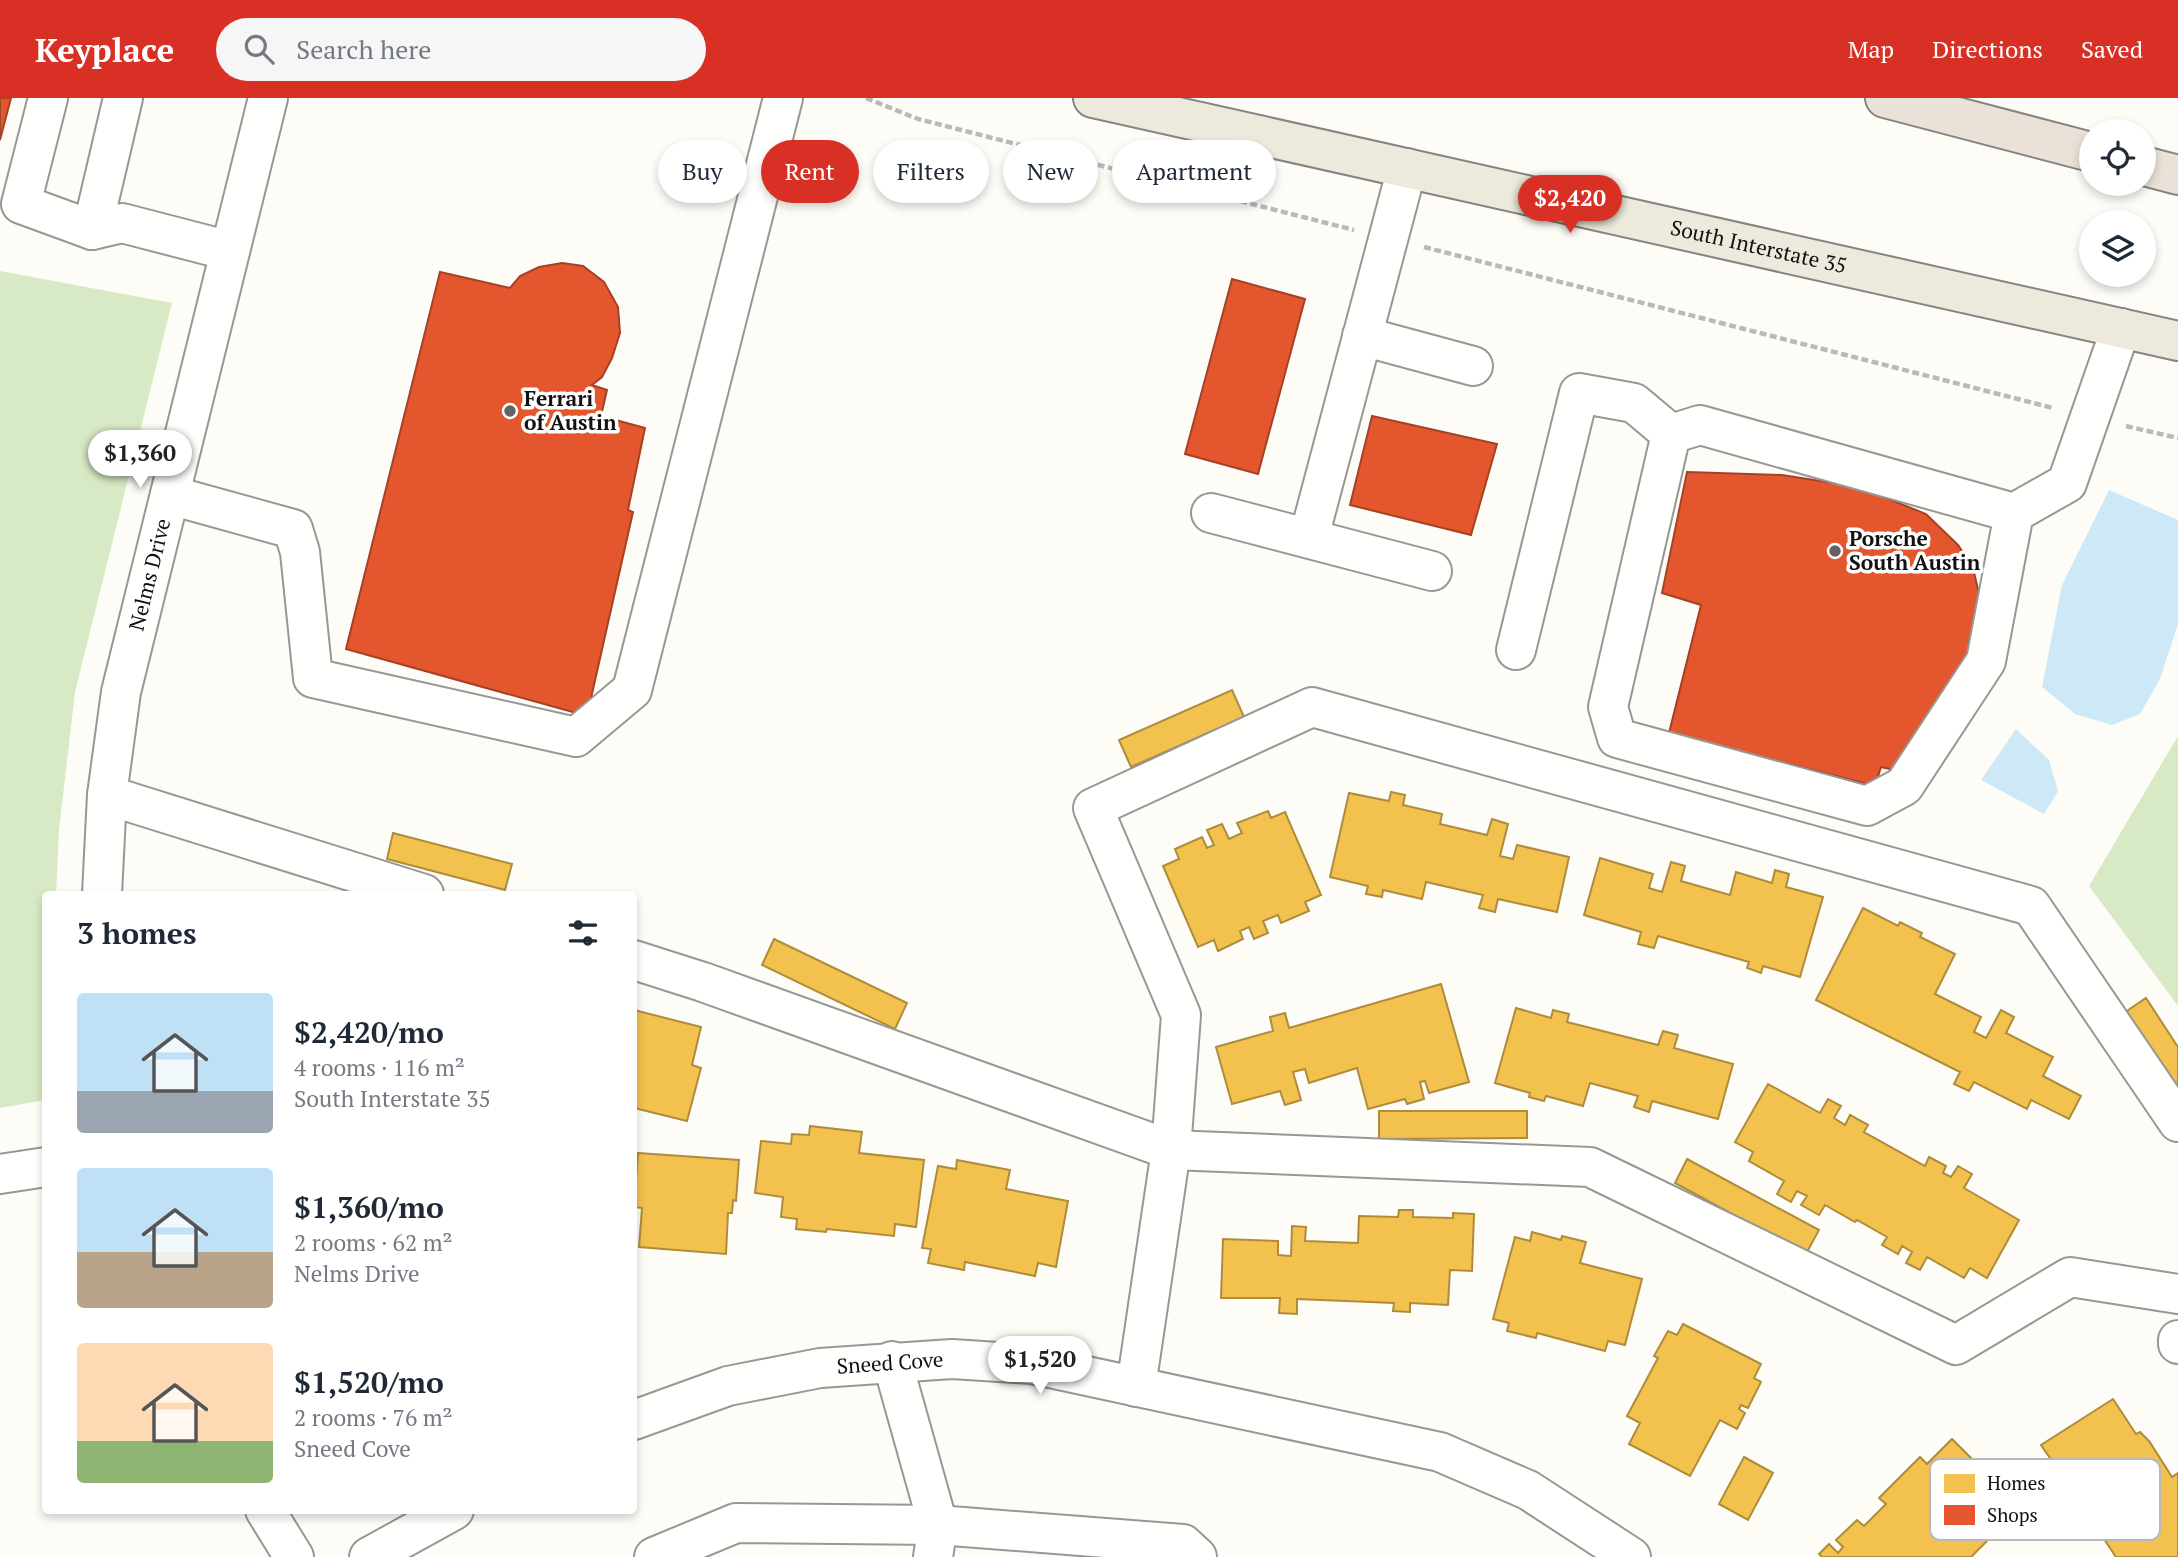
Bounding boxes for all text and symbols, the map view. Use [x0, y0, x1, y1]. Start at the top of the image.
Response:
search box [216, 18, 706, 81]
text: Keyplace [35, 28, 174, 71]
icon: search [240, 30, 278, 68]
text: Search here [296, 32, 431, 66]
text: Map [1848, 33, 1894, 65]
text: Directions [1932, 33, 2043, 65]
text: Saved [2081, 33, 2143, 65]
map controls [2079, 119, 2156, 287]
button: locate [2079, 119, 2156, 196]
chip: Buy [658, 140, 747, 203]
chip: Rent [761, 140, 859, 203]
chip: Filters [873, 140, 989, 203]
chip: New [1003, 140, 1098, 203]
chip: Apartment [1112, 140, 1276, 203]
pin: $2,420 [1513, 176, 1627, 235]
text: $2,420 [1534, 182, 1606, 213]
button: layers [2079, 210, 2156, 287]
street label: South Interstate 35 [1668, 213, 1850, 279]
place label: Ferrari of Austin [524, 384, 617, 436]
marker: Ferrari of Austin [502, 403, 518, 419]
pin: $1,360 [83, 430, 197, 490]
text: $1,360 [104, 437, 176, 468]
street label: Nelms Drive [122, 515, 176, 633]
place label: Porsche South Austin [1849, 524, 1981, 576]
marker: Porsche South Austin [1827, 543, 1843, 559]
text: 3 homes [77, 913, 196, 953]
icon: filters [564, 914, 602, 952]
text: $2,420/mo [294, 1012, 444, 1052]
icon: home [133, 1021, 217, 1105]
text: 4 rooms · 116 m² [294, 1052, 465, 1083]
text: South Interstate 35 [294, 1083, 491, 1114]
text: $1,360/mo [294, 1187, 444, 1227]
icon: home [133, 1196, 217, 1280]
text: 2 rooms · 62 m² [294, 1227, 453, 1258]
text: Nelms Drive [294, 1258, 420, 1289]
pin: $1,520 [983, 1336, 1097, 1396]
text: $1,520 [1004, 1343, 1076, 1374]
street label: Sneed Cove [836, 1345, 944, 1380]
text: $1,520/mo [294, 1362, 444, 1402]
icon: home [133, 1371, 217, 1455]
text: 2 rooms · 76 m² [294, 1402, 453, 1433]
text: Sneed Cove [294, 1433, 411, 1464]
legend [1930, 1459, 2160, 1540]
text: Homes [1987, 1470, 2046, 1495]
text: Shops [1987, 1502, 2038, 1527]

